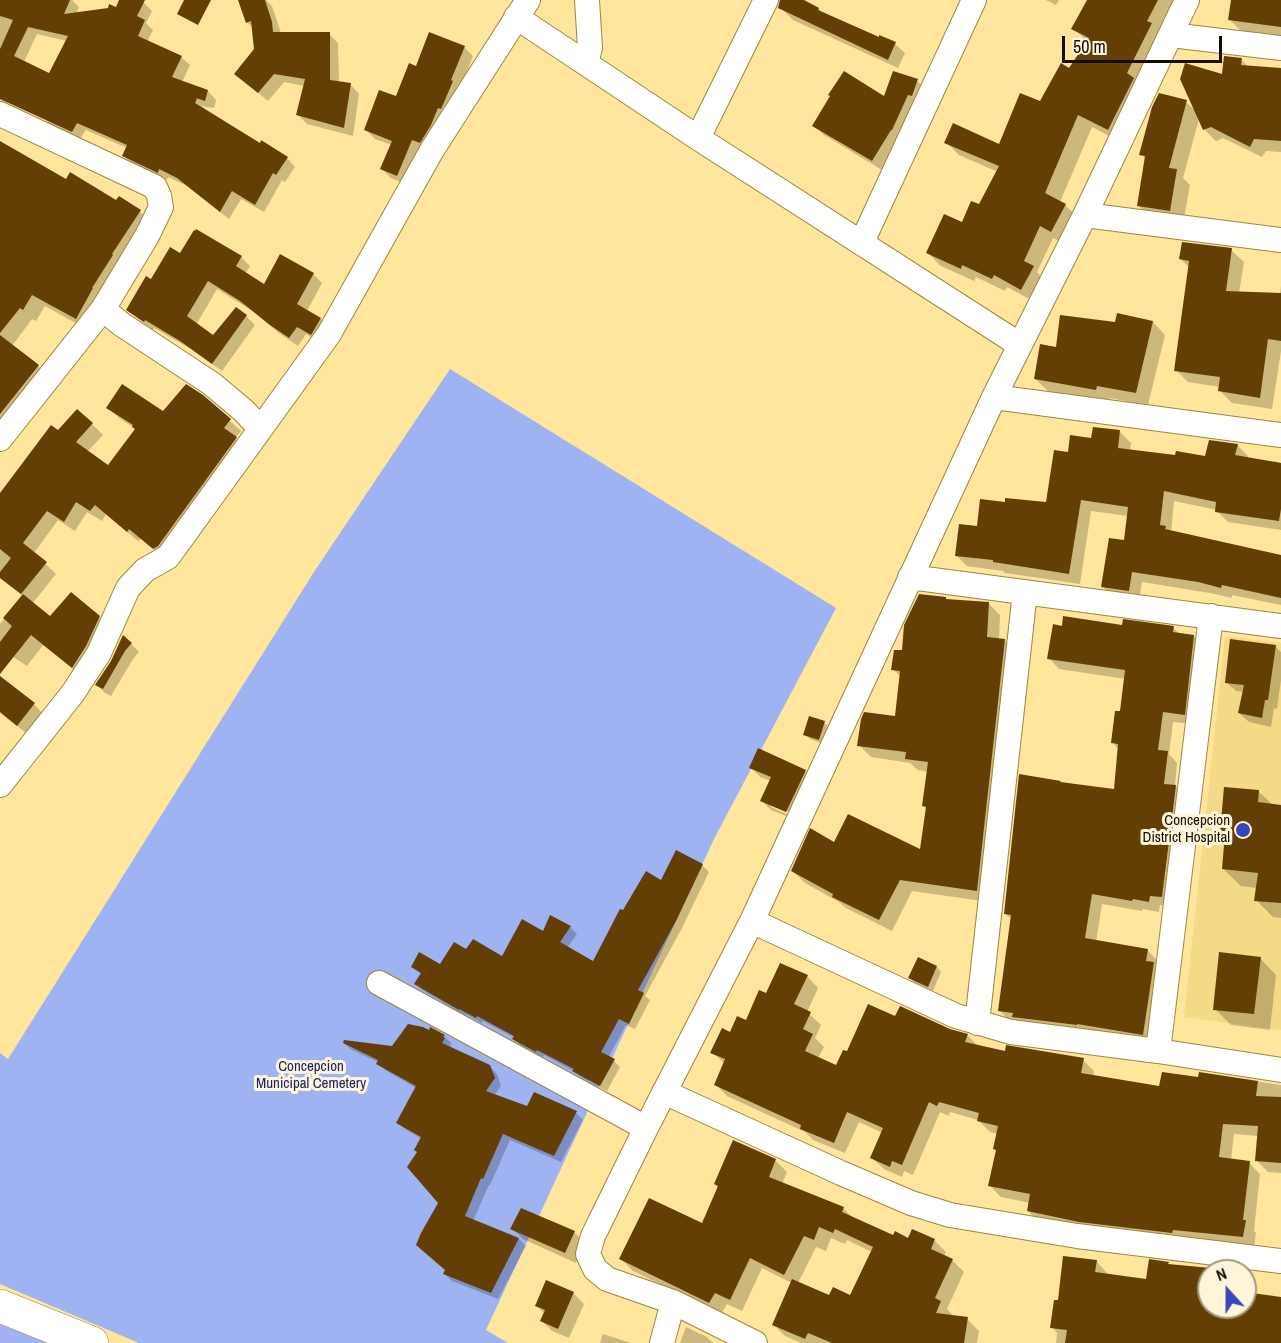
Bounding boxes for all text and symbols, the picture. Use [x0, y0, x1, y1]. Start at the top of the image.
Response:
scale bar [1065, 24, 1226, 62]
text: 50 m [1073, 34, 1106, 59]
place label: Concepcion District Hospital [1143, 812, 1230, 847]
marker: Concepcion District Hospital [1234, 821, 1252, 839]
park label: Concepcion Municipal Cemetery [256, 1058, 366, 1093]
north arrow [1197, 1259, 1257, 1319]
text: N [1213, 1262, 1230, 1286]

